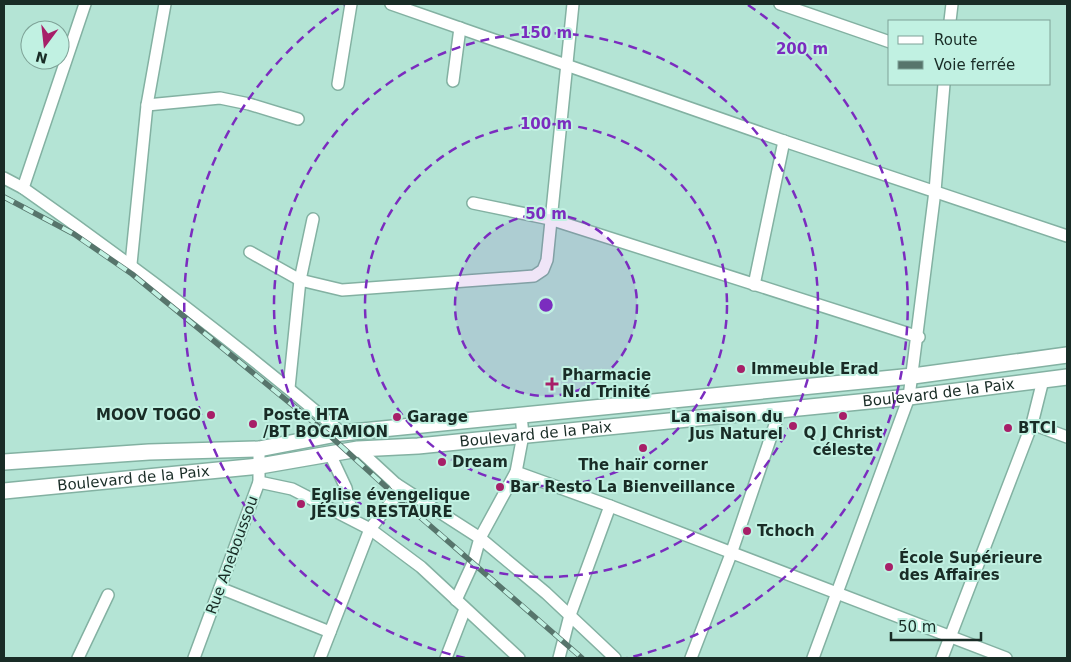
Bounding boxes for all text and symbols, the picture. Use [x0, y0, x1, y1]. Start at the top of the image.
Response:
north arrow [20, 20, 70, 70]
legend [888, 20, 1051, 85]
text: 150 m [520, 24, 572, 42]
text: Route [934, 31, 978, 49]
text: 200 m [776, 40, 828, 58]
text: N [34, 48, 49, 67]
text: Voie ferrée [934, 56, 1015, 74]
text: 100 m [520, 115, 572, 133]
text: 50 m [525, 205, 567, 223]
centre of rings [537, 296, 555, 314]
place label: Immeuble Erad [751, 360, 878, 378]
marker: Immeuble Erad [735, 363, 747, 375]
place label: Pharmacie N.d Trinité [562, 366, 651, 401]
street label: Boulevard de la Paix [862, 375, 1016, 411]
marker: Pharmacie N.d Trinité [546, 378, 558, 390]
place label: MOOV TOGO [96, 406, 201, 424]
place label: Poste HTA /BT BOCAMION [263, 406, 388, 441]
place label: Garage [407, 408, 468, 426]
place label: La maison du Jus Naturel [671, 408, 783, 443]
marker: MOOV TOGO [205, 409, 217, 421]
marker: Q J Christ céleste [837, 410, 849, 422]
marker: Garage [391, 411, 403, 423]
marker: Poste HTA /BT BOCAMION [247, 418, 259, 430]
street label: Boulevard de la Paix [459, 418, 613, 451]
place label: BTCI [1018, 419, 1056, 437]
marker: La maison du Jus Naturel [787, 420, 799, 432]
marker: BTCI [1002, 422, 1014, 434]
place label: Q J Christ céleste [803, 424, 883, 459]
marker: The haïr corner [637, 442, 649, 454]
place label: Dream [452, 453, 508, 471]
marker: Dream [436, 456, 448, 468]
place label: The haïr corner [578, 456, 708, 474]
street label: Boulevard de la Paix [56, 462, 211, 495]
place label: Bar Resto La Bienveillance [510, 478, 735, 496]
marker: Bar Resto La Bienveillance [494, 481, 506, 493]
place label: Eglise évengelique JÉSUS RESTAURE [310, 486, 470, 521]
street label: Rue Aneboussou [202, 493, 262, 617]
marker: Eglise évengelique JÉSUS RESTAURE [295, 498, 307, 510]
place label: Tchoch [757, 522, 815, 540]
marker: Tchoch [741, 525, 753, 537]
place label: École Supérieure des Affaires [899, 548, 1042, 584]
marker: École Supérieure des Affaires [883, 561, 895, 573]
scale bar [891, 610, 981, 642]
text: 50 m [898, 618, 936, 636]

